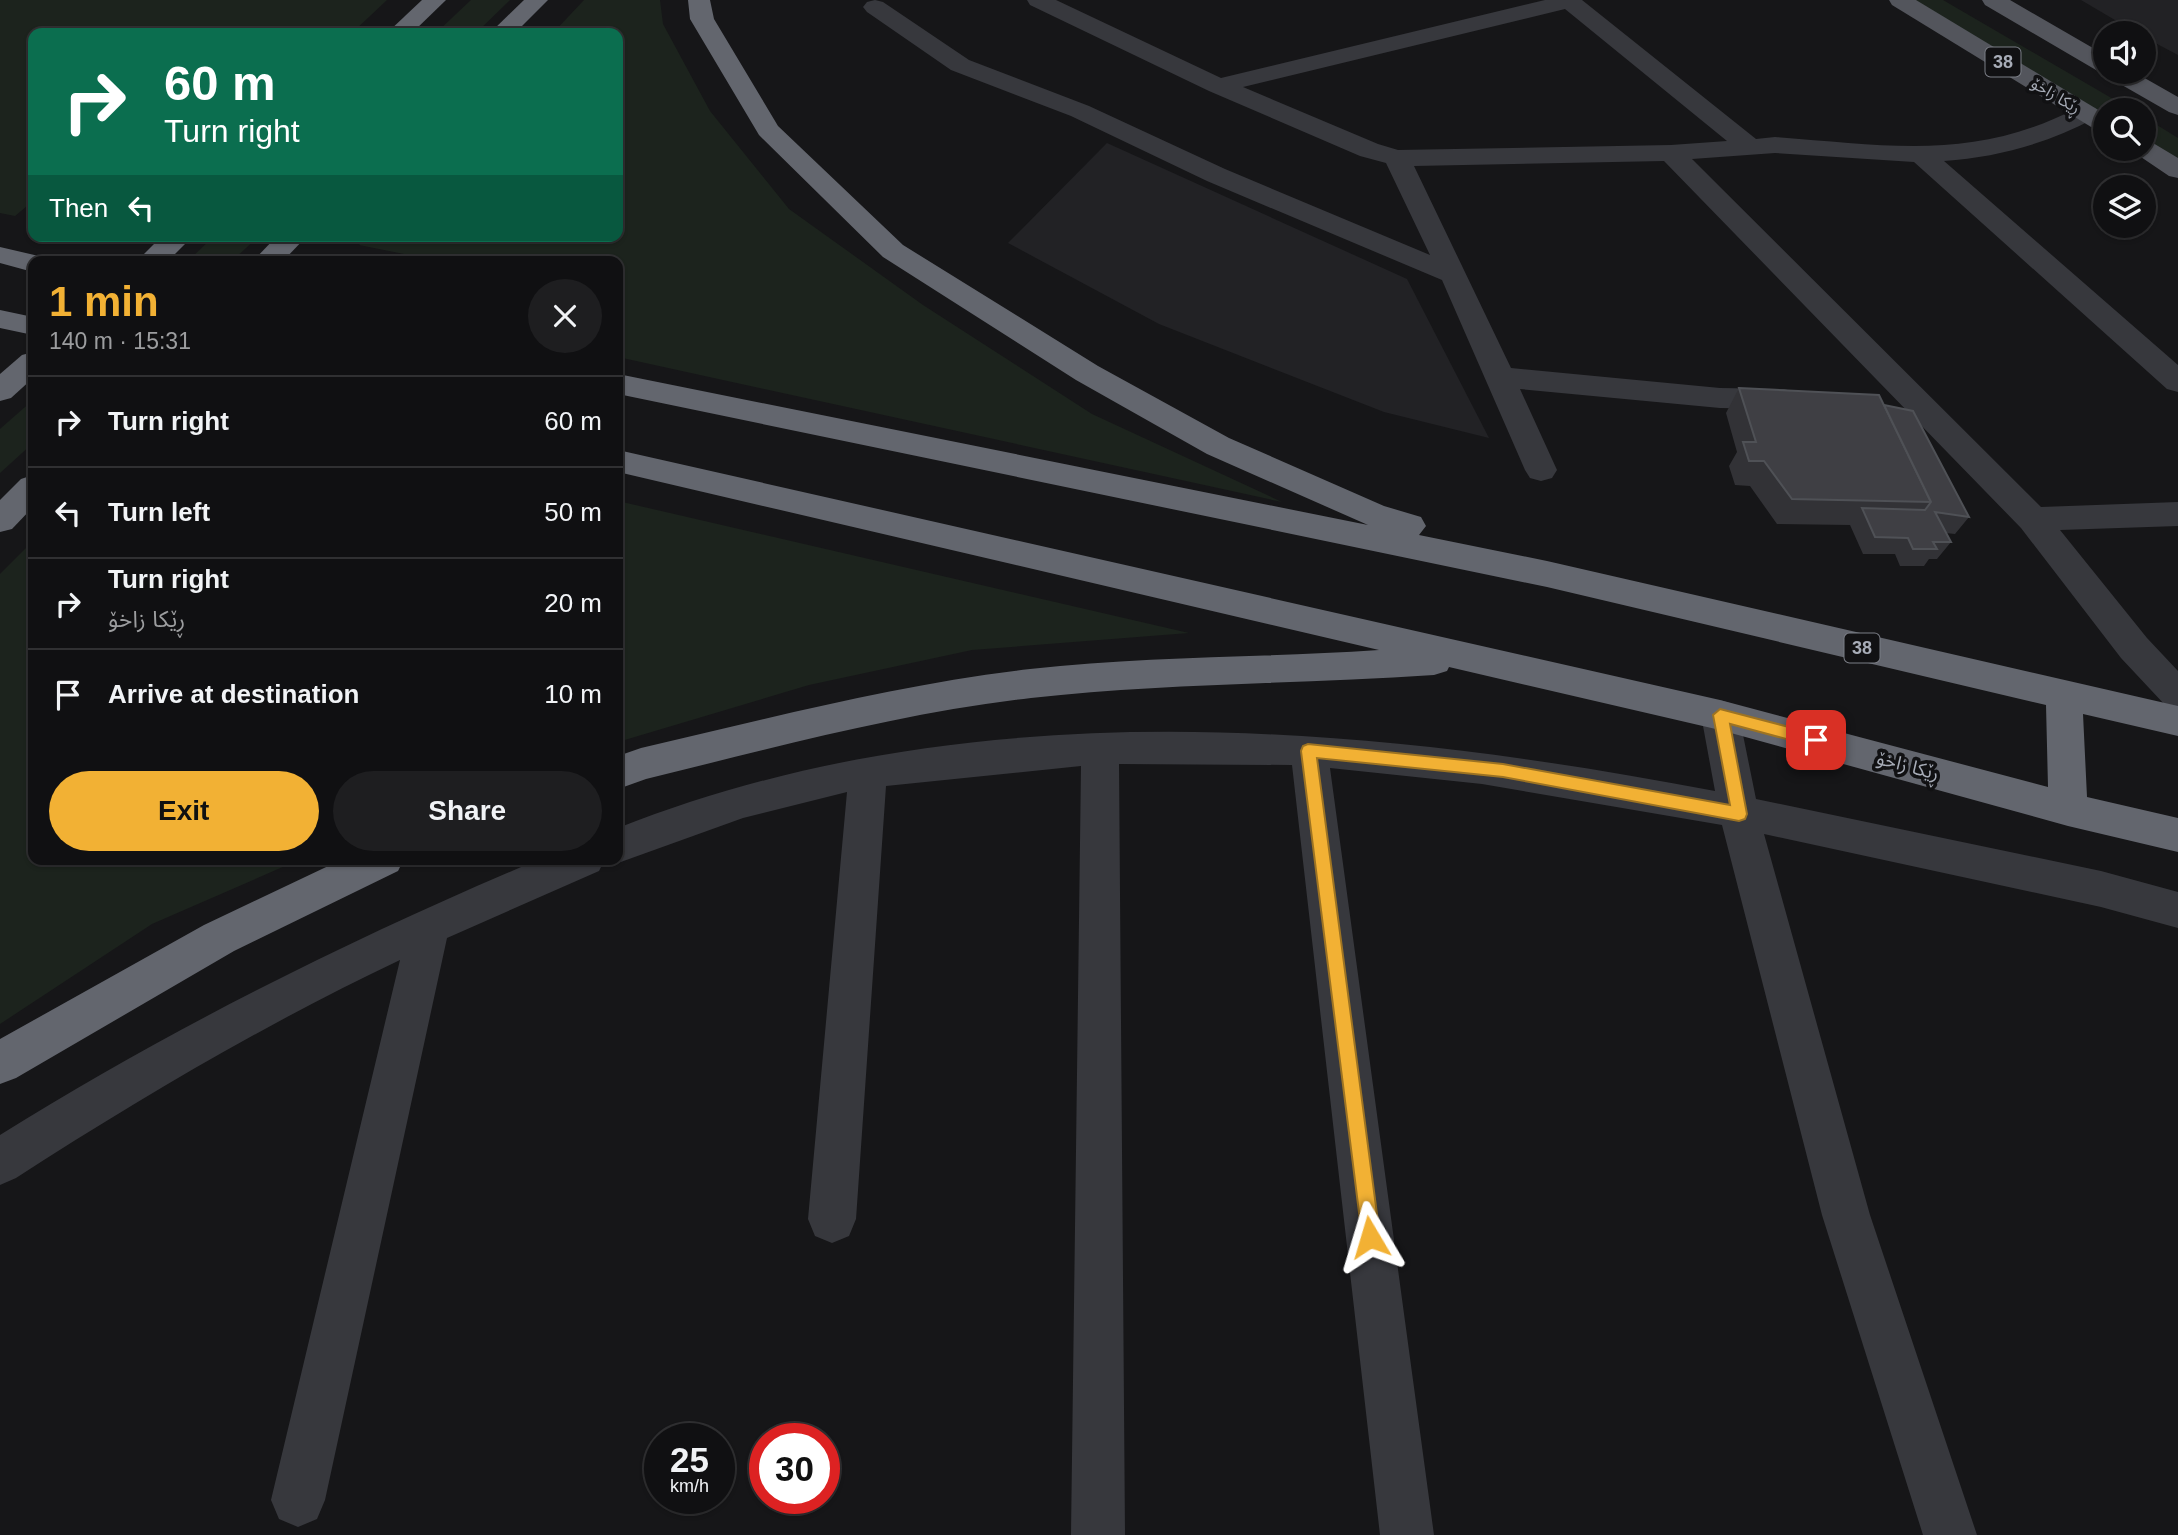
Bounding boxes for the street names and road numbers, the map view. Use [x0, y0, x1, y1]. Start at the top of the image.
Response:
road number: 38 [1986, 48, 2021, 76]
street label: ڕێکا زاخۆ [2026, 74, 2083, 121]
road number: 38 [1844, 634, 1880, 662]
street label: ڕێکا زاخۆ [1873, 747, 1941, 789]

